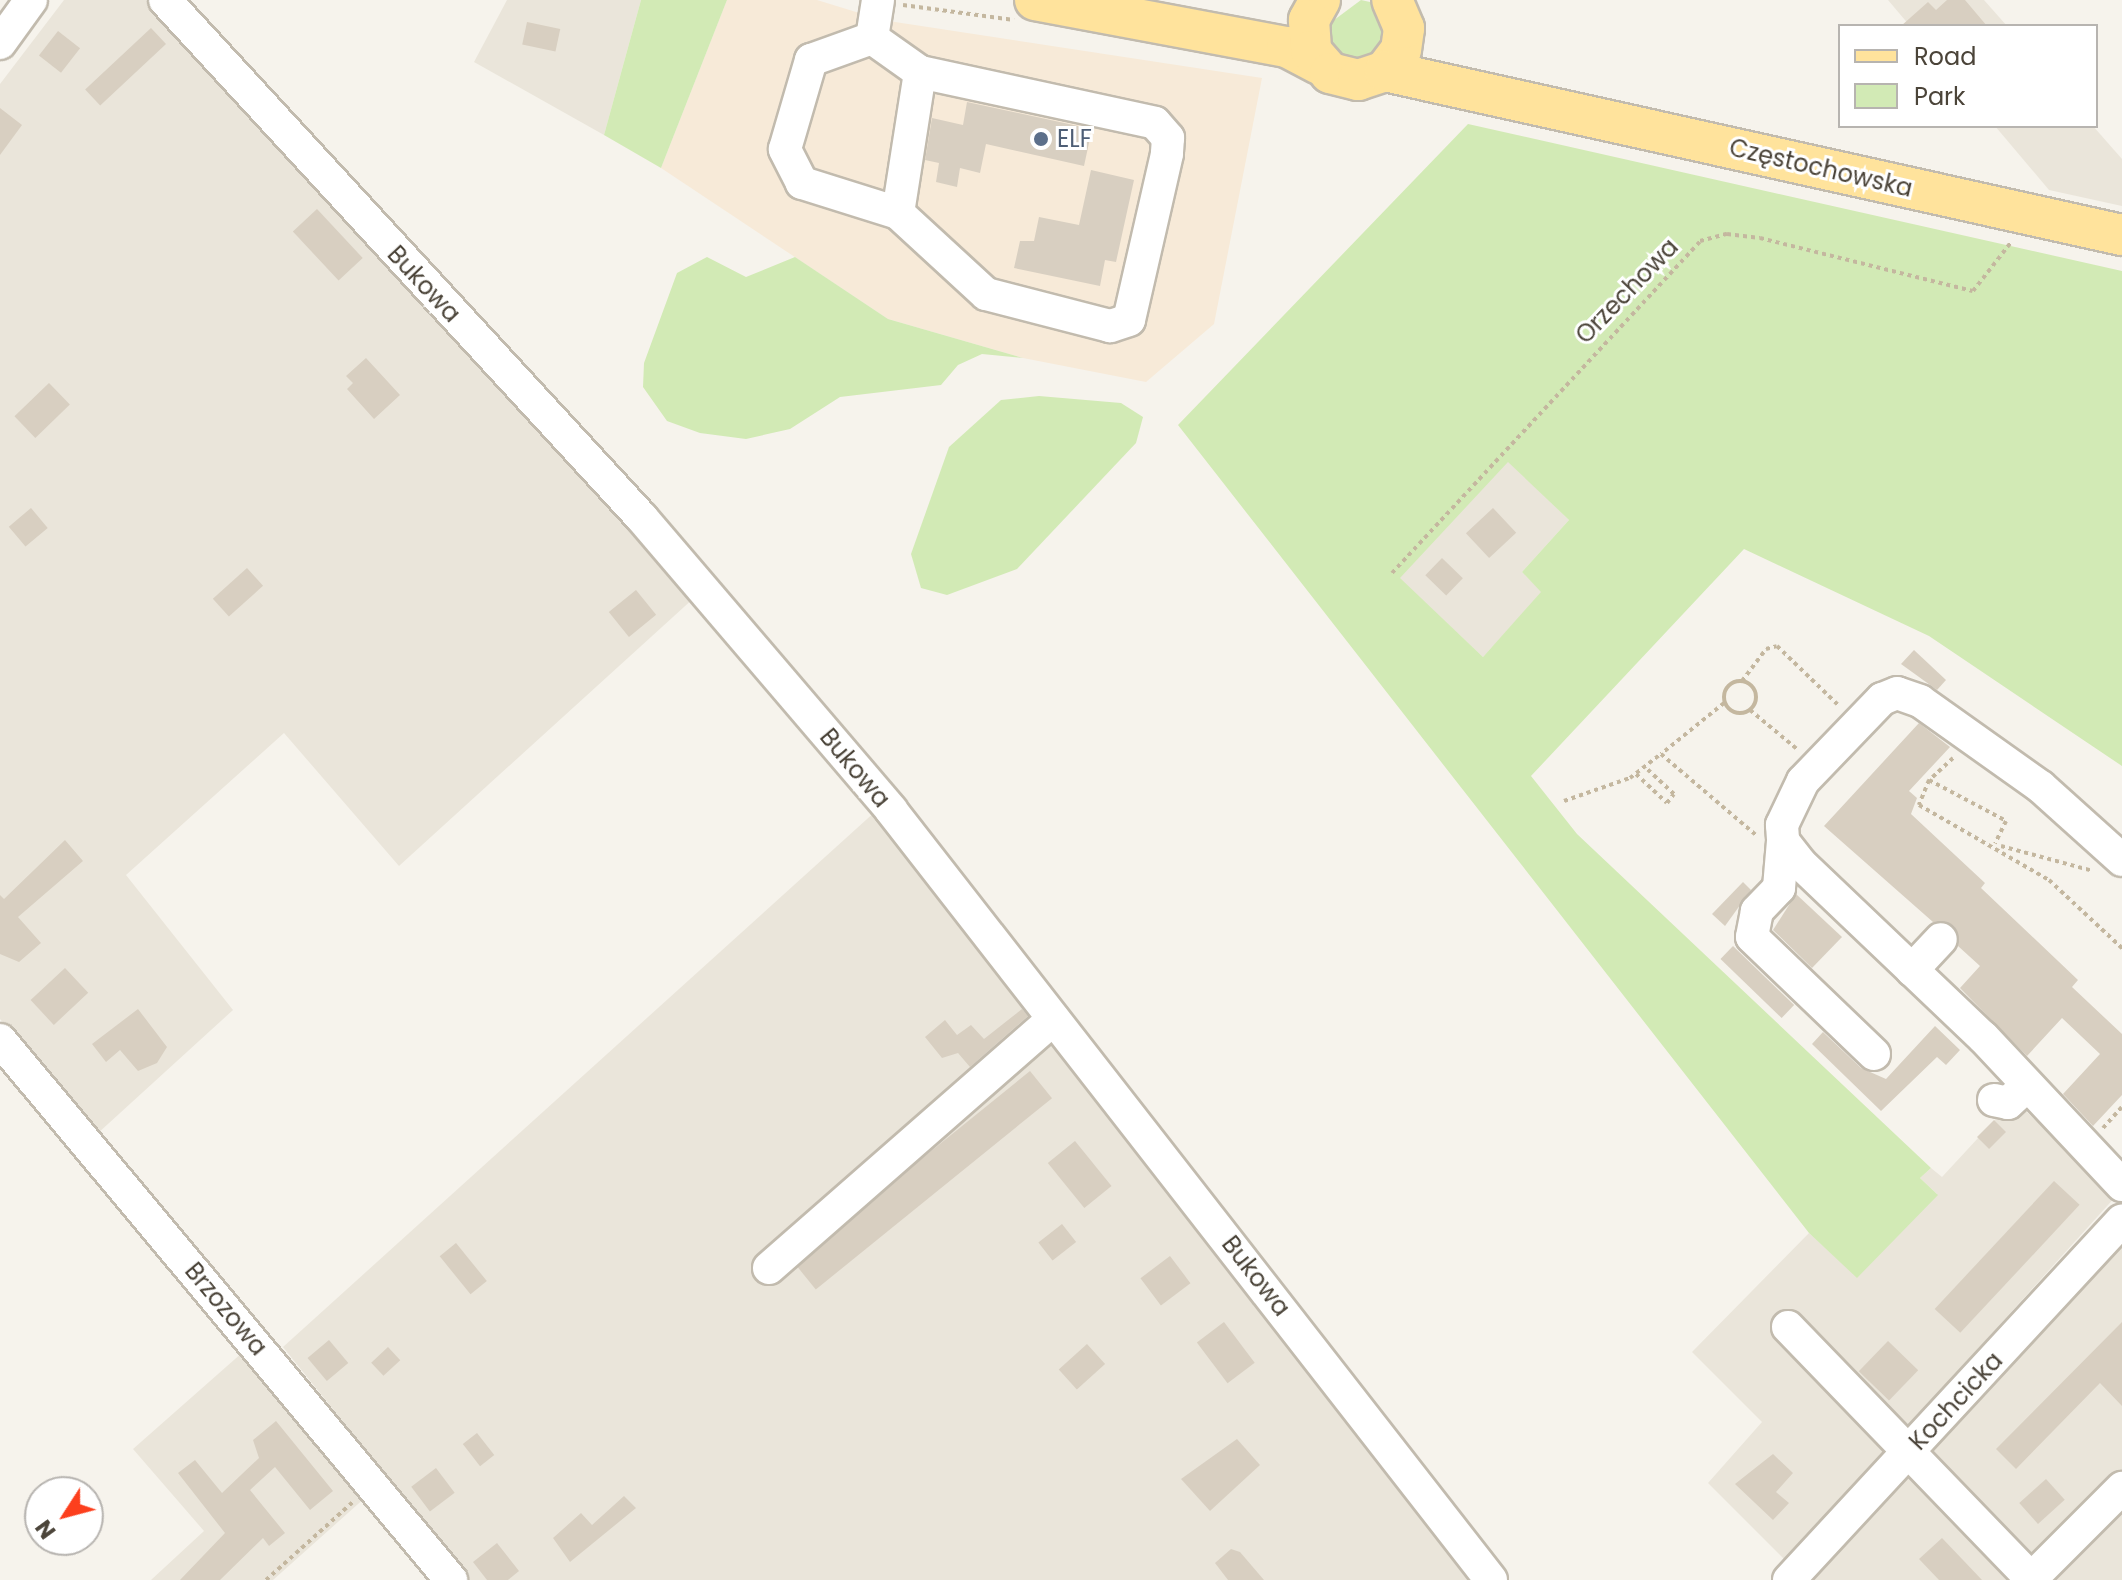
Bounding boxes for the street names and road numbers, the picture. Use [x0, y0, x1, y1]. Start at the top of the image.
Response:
street label: Częstochowska [1727, 133, 1915, 203]
street label: Orzechowa [1570, 233, 1684, 349]
street label: Bukowa [382, 240, 466, 328]
street label: Bukowa [814, 723, 896, 813]
street label: Bukowa [1216, 1230, 1296, 1322]
street label: Brzozowa [179, 1257, 273, 1361]
street label: Kochcicka [1903, 1346, 2009, 1456]

